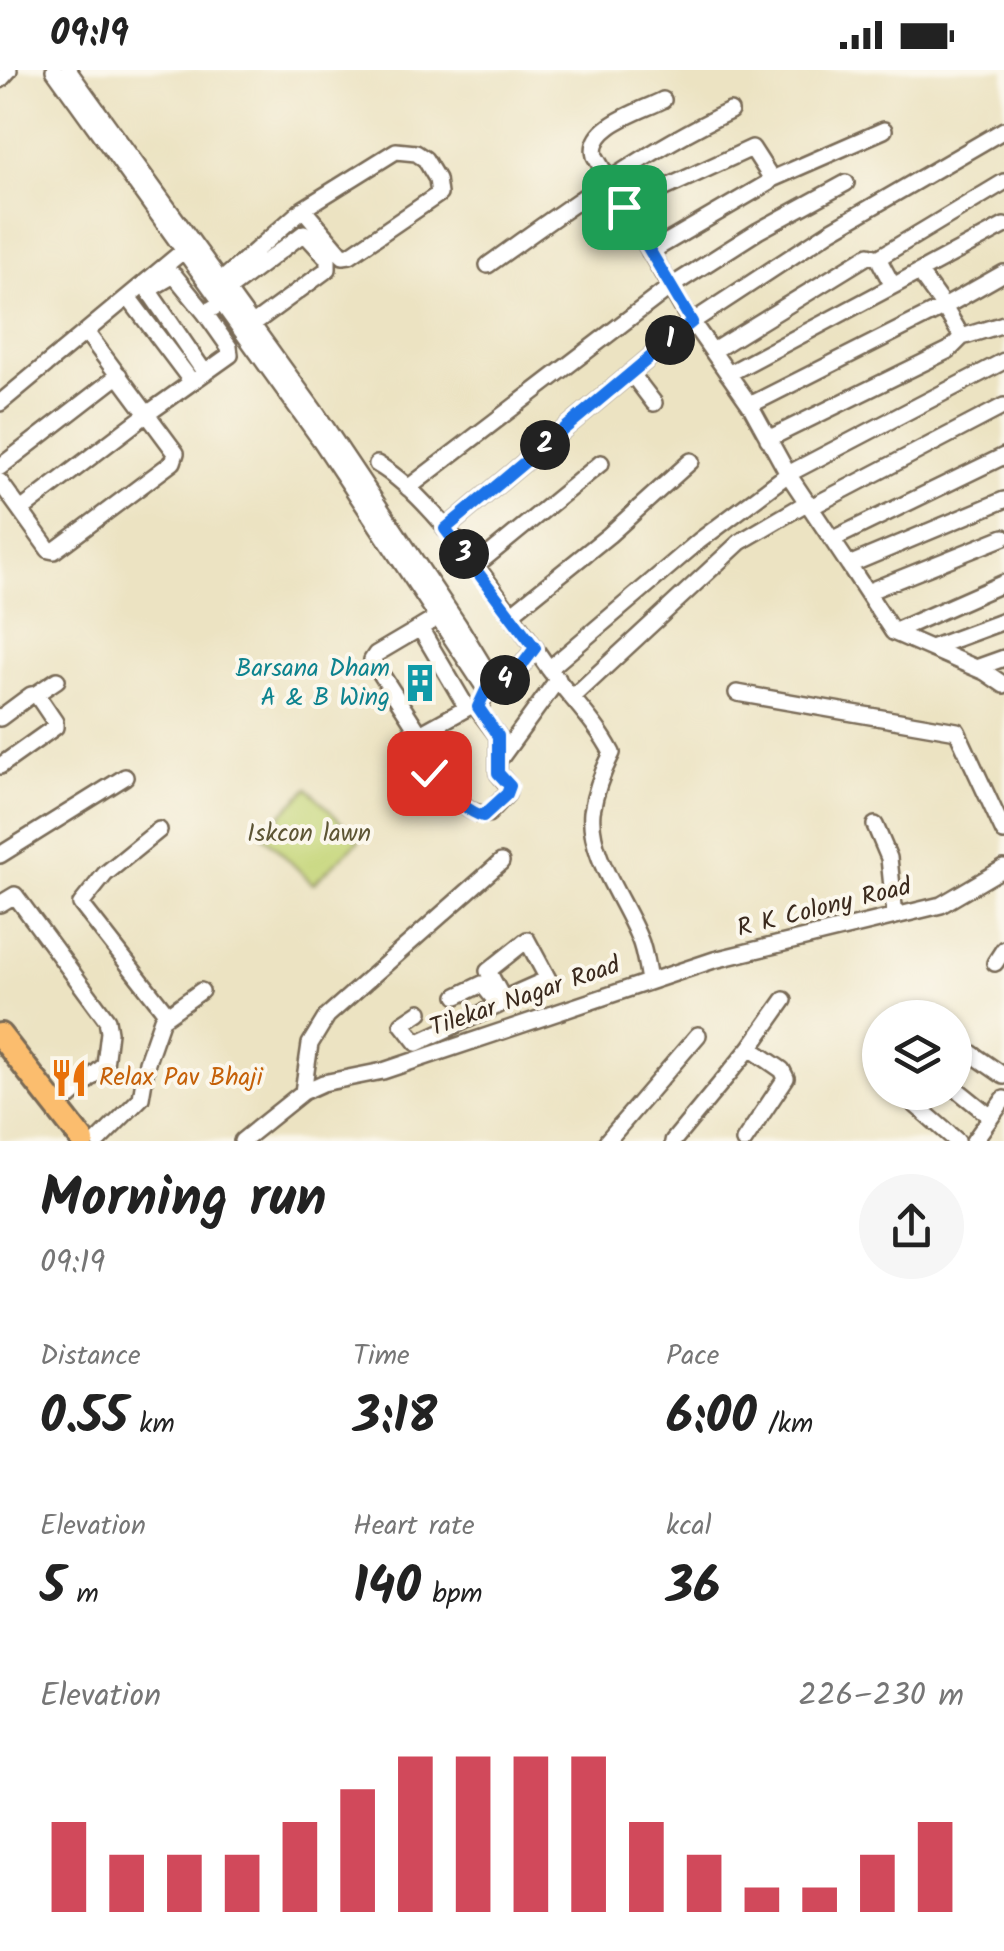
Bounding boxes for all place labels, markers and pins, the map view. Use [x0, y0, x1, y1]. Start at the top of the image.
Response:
pin [582, 165, 667, 250]
pin: 1 [645, 315, 695, 365]
pin: 2 [520, 420, 570, 470]
pin: 3 [439, 529, 489, 579]
place label: Barsana Dham A & B Wing [235, 649, 390, 718]
pin: 4 [480, 655, 530, 705]
building icon: Barsana Dham A & B Wing [399, 662, 441, 704]
pin [387, 731, 472, 816]
restaurant icon: Relax Pav Bhaji [48, 1057, 90, 1099]
place label: Relax Pav Bhaji [99, 1058, 264, 1098]

